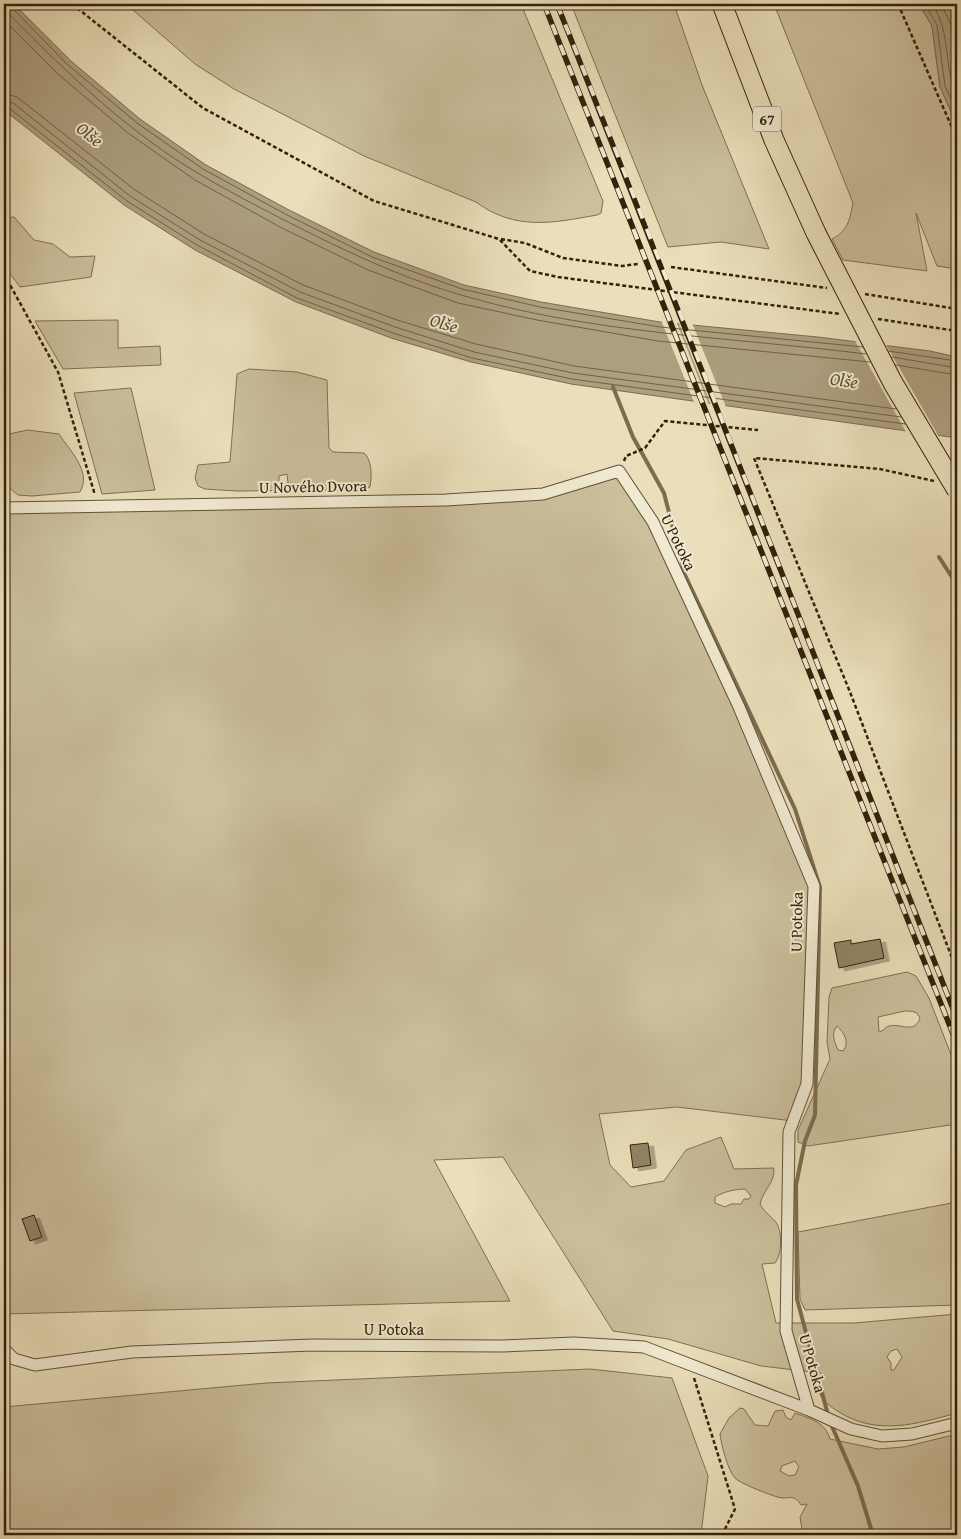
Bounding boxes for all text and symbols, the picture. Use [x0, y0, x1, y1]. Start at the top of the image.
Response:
road number: 67 [753, 106, 781, 132]
water label: Olše [71, 115, 109, 153]
water label: Olše [427, 306, 461, 340]
water label: Olše [828, 365, 860, 395]
street label: U Nového Dvora [259, 473, 368, 499]
street label: U Potoka [655, 510, 703, 575]
street label: U Potoka [783, 891, 809, 952]
street label: U Potoka [364, 1317, 425, 1341]
street label: U Potoka [793, 1331, 833, 1396]

